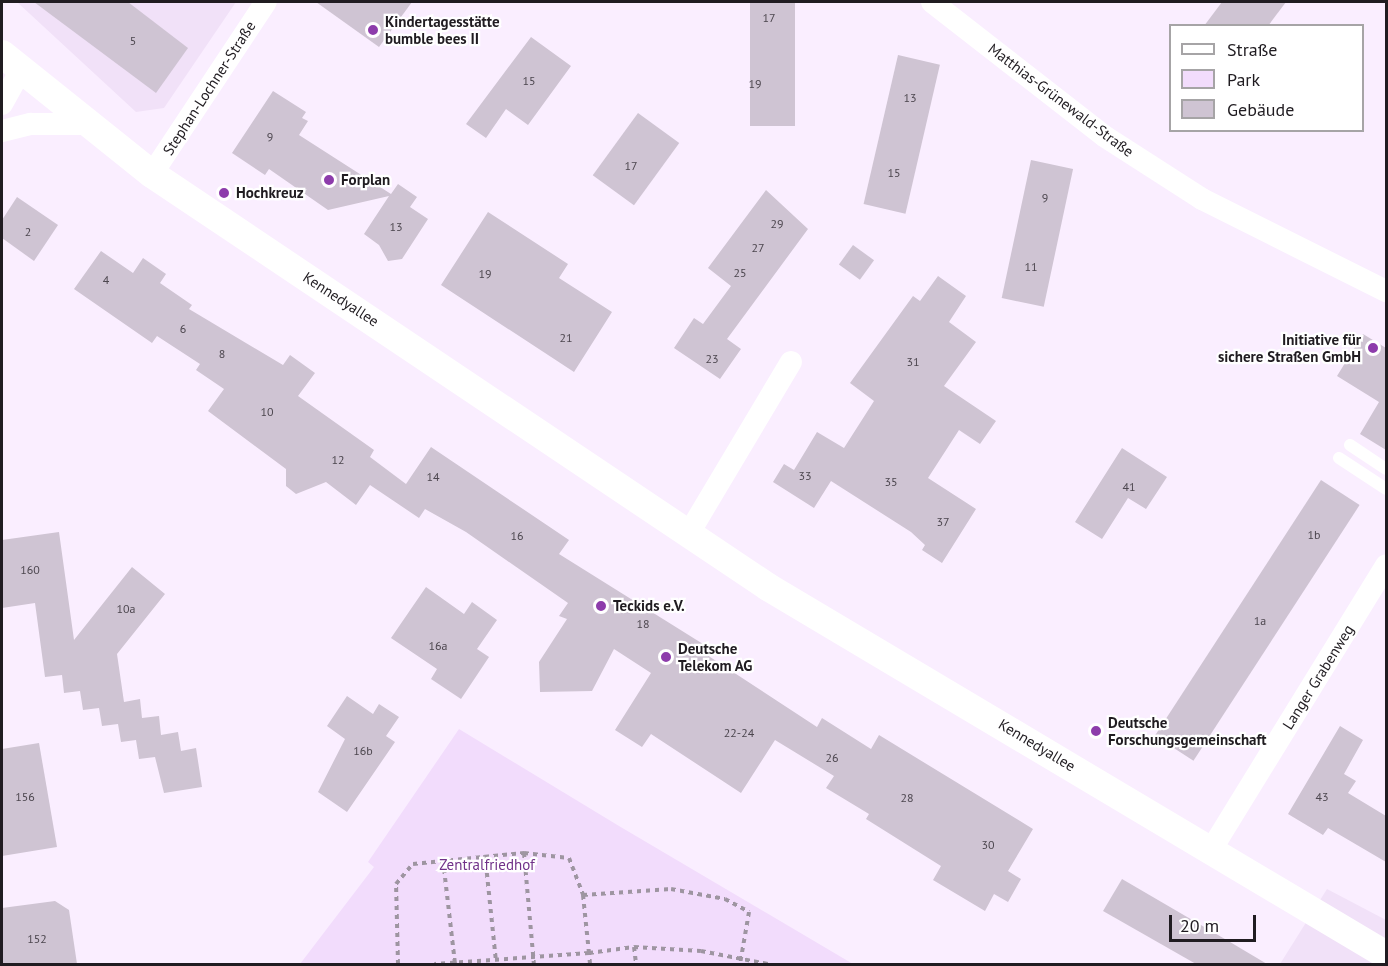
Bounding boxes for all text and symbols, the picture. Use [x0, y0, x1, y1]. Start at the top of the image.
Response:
house number: 17 [762, 11, 776, 25]
place label: Kindertagesstätte bumble bees II [385, 12, 500, 47]
street label: Stephan-Lochner-Straße [159, 18, 259, 158]
marker: Kindertagesstätte bumble bees II [366, 23, 380, 37]
legend [1169, 24, 1364, 132]
house number: 5 [130, 34, 136, 48]
text: Straße [1227, 38, 1278, 61]
street label: Matthias-Grünewald-Straße [985, 39, 1137, 161]
text: Park [1227, 68, 1260, 91]
house number: 15 [522, 74, 536, 88]
house number: 19 [748, 77, 762, 91]
house number: 13 [903, 91, 917, 105]
text: Gebäude [1227, 98, 1294, 121]
house number: 9 [267, 130, 273, 144]
house number: 17 [624, 159, 638, 173]
house number: 15 [887, 166, 901, 180]
place label: Forplan [341, 171, 390, 189]
marker: Forplan [322, 173, 336, 187]
place label: Hochkreuz [236, 184, 304, 202]
marker: Hochkreuz [217, 186, 231, 200]
house number: 9 [1042, 191, 1048, 205]
house number: 29 [770, 217, 784, 231]
house number: 13 [389, 220, 403, 234]
house number: 2 [25, 225, 31, 239]
house number: 27 [751, 241, 765, 255]
house number: 11 [1024, 260, 1038, 274]
house number: 25 [733, 266, 747, 280]
house number: 19 [478, 267, 492, 281]
street label: Kennedyallee [300, 268, 382, 330]
house number: 4 [103, 273, 109, 287]
house number: 6 [180, 322, 186, 336]
place label: Initiative für sichere Straßen GmbH [1218, 330, 1361, 365]
house number: 21 [559, 331, 573, 345]
marker: Initiative für sichere Straßen GmbH [1366, 341, 1380, 355]
house number: 8 [219, 347, 225, 361]
house number: 23 [705, 352, 719, 366]
house number: 31 [906, 355, 920, 369]
house number: 10 [260, 405, 274, 419]
house number: 12 [331, 453, 345, 467]
house number: 33 [798, 469, 812, 483]
house number: 14 [426, 470, 440, 484]
house number: 35 [884, 475, 898, 489]
house number: 41 [1122, 480, 1136, 494]
house number: 37 [936, 515, 950, 529]
house number: 1b [1307, 528, 1321, 542]
house number: 16 [510, 529, 524, 543]
house number: 160 [20, 563, 40, 577]
place label: Teckids e.V. [613, 597, 685, 615]
marker: Teckids e.V. [594, 599, 608, 613]
house number: 10a [116, 602, 136, 616]
house number: 1a [1254, 614, 1266, 628]
house number: 18 [636, 617, 650, 631]
street label: Langer Grabenweg [1279, 621, 1357, 733]
house number: 16a [428, 639, 448, 653]
place label: Deutsche Telekom AG [678, 639, 753, 674]
marker: Deutsche Telekom AG [659, 650, 673, 664]
place label: Deutsche Forschungsgemeinschaft [1108, 713, 1266, 748]
street label: Kennedyallee [995, 715, 1079, 775]
marker: Deutsche Forschungsgemeinschaft [1089, 724, 1103, 738]
house number: 22-24 [724, 726, 754, 740]
house number: 16b [353, 744, 373, 758]
house number: 26 [825, 751, 839, 765]
house number: 156 [15, 790, 35, 804]
house number: 43 [1315, 790, 1329, 804]
house number: 28 [900, 791, 914, 805]
house number: 30 [981, 838, 995, 852]
park label: Zentralfriedhof [439, 856, 535, 874]
scale bar [1172, 903, 1259, 941]
text: 20 m [1180, 914, 1219, 937]
house number: 152 [27, 932, 47, 946]

